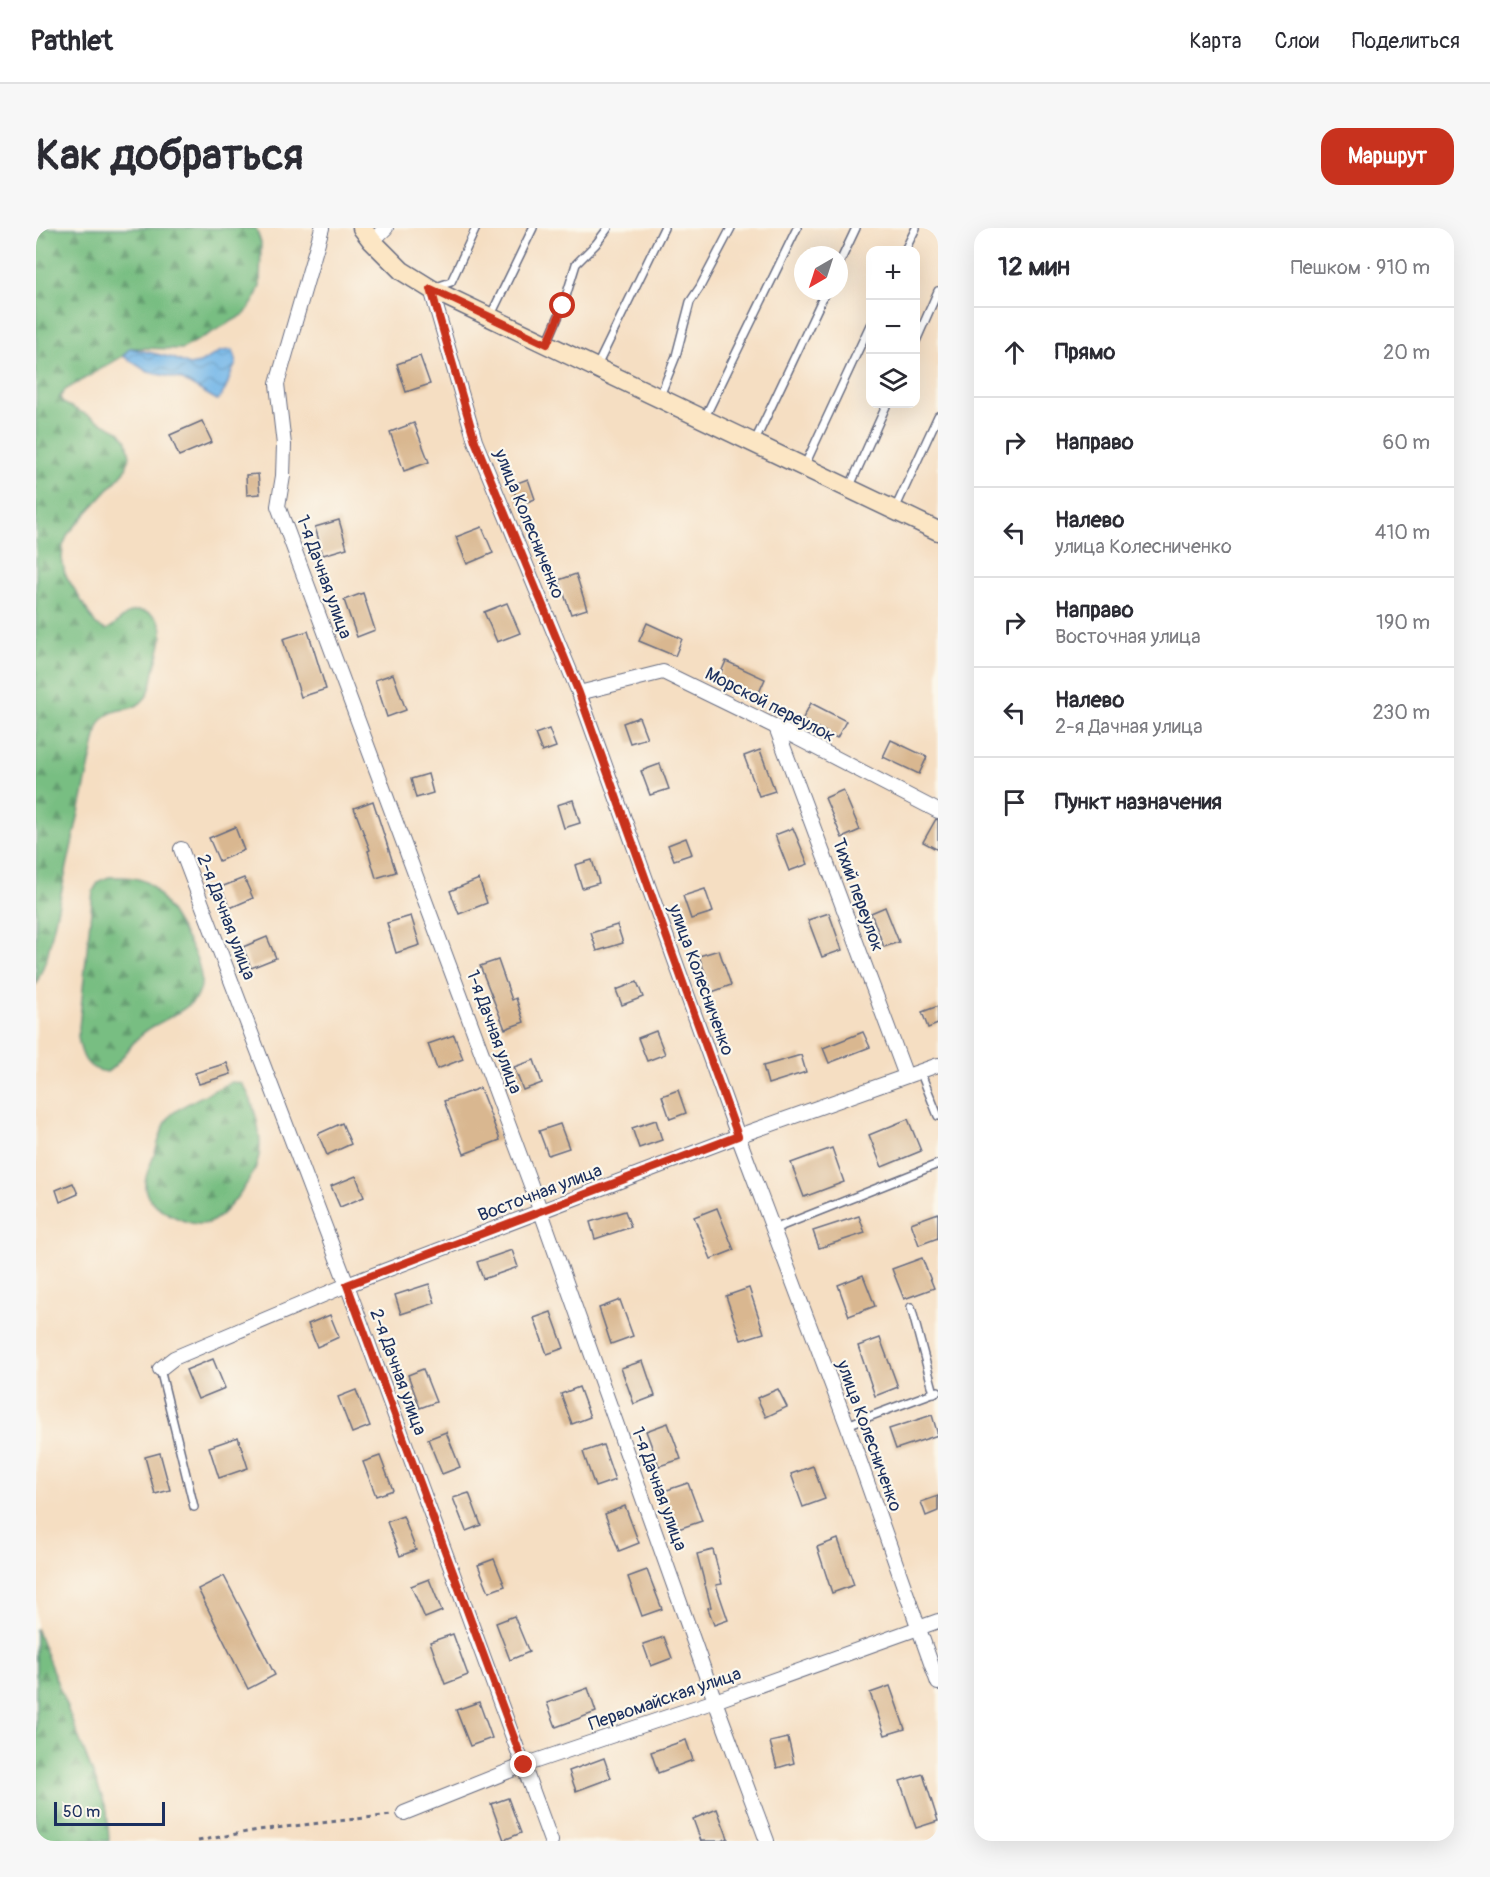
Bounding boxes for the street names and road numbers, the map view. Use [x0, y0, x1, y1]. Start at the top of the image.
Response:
street label: улица Колесниченко [488, 445, 570, 602]
street label: 1-я Дачная улица [291, 512, 357, 642]
street label: Морской переулок [701, 662, 839, 748]
street label: Тихий переулок [827, 835, 889, 955]
street label: 2-я Дачная улица [191, 851, 261, 983]
street label: улица Колесниченко [663, 900, 739, 1059]
street label: 1-я Дачная улица [461, 967, 527, 1097]
street label: Восточная улица [475, 1159, 605, 1227]
street label: 2-я Дачная улица [364, 1306, 432, 1438]
street label: улица Колесниченко [831, 1356, 907, 1515]
street label: 1-я Дачная улица [626, 1424, 692, 1554]
street label: Первомайская улица [586, 1662, 744, 1736]

